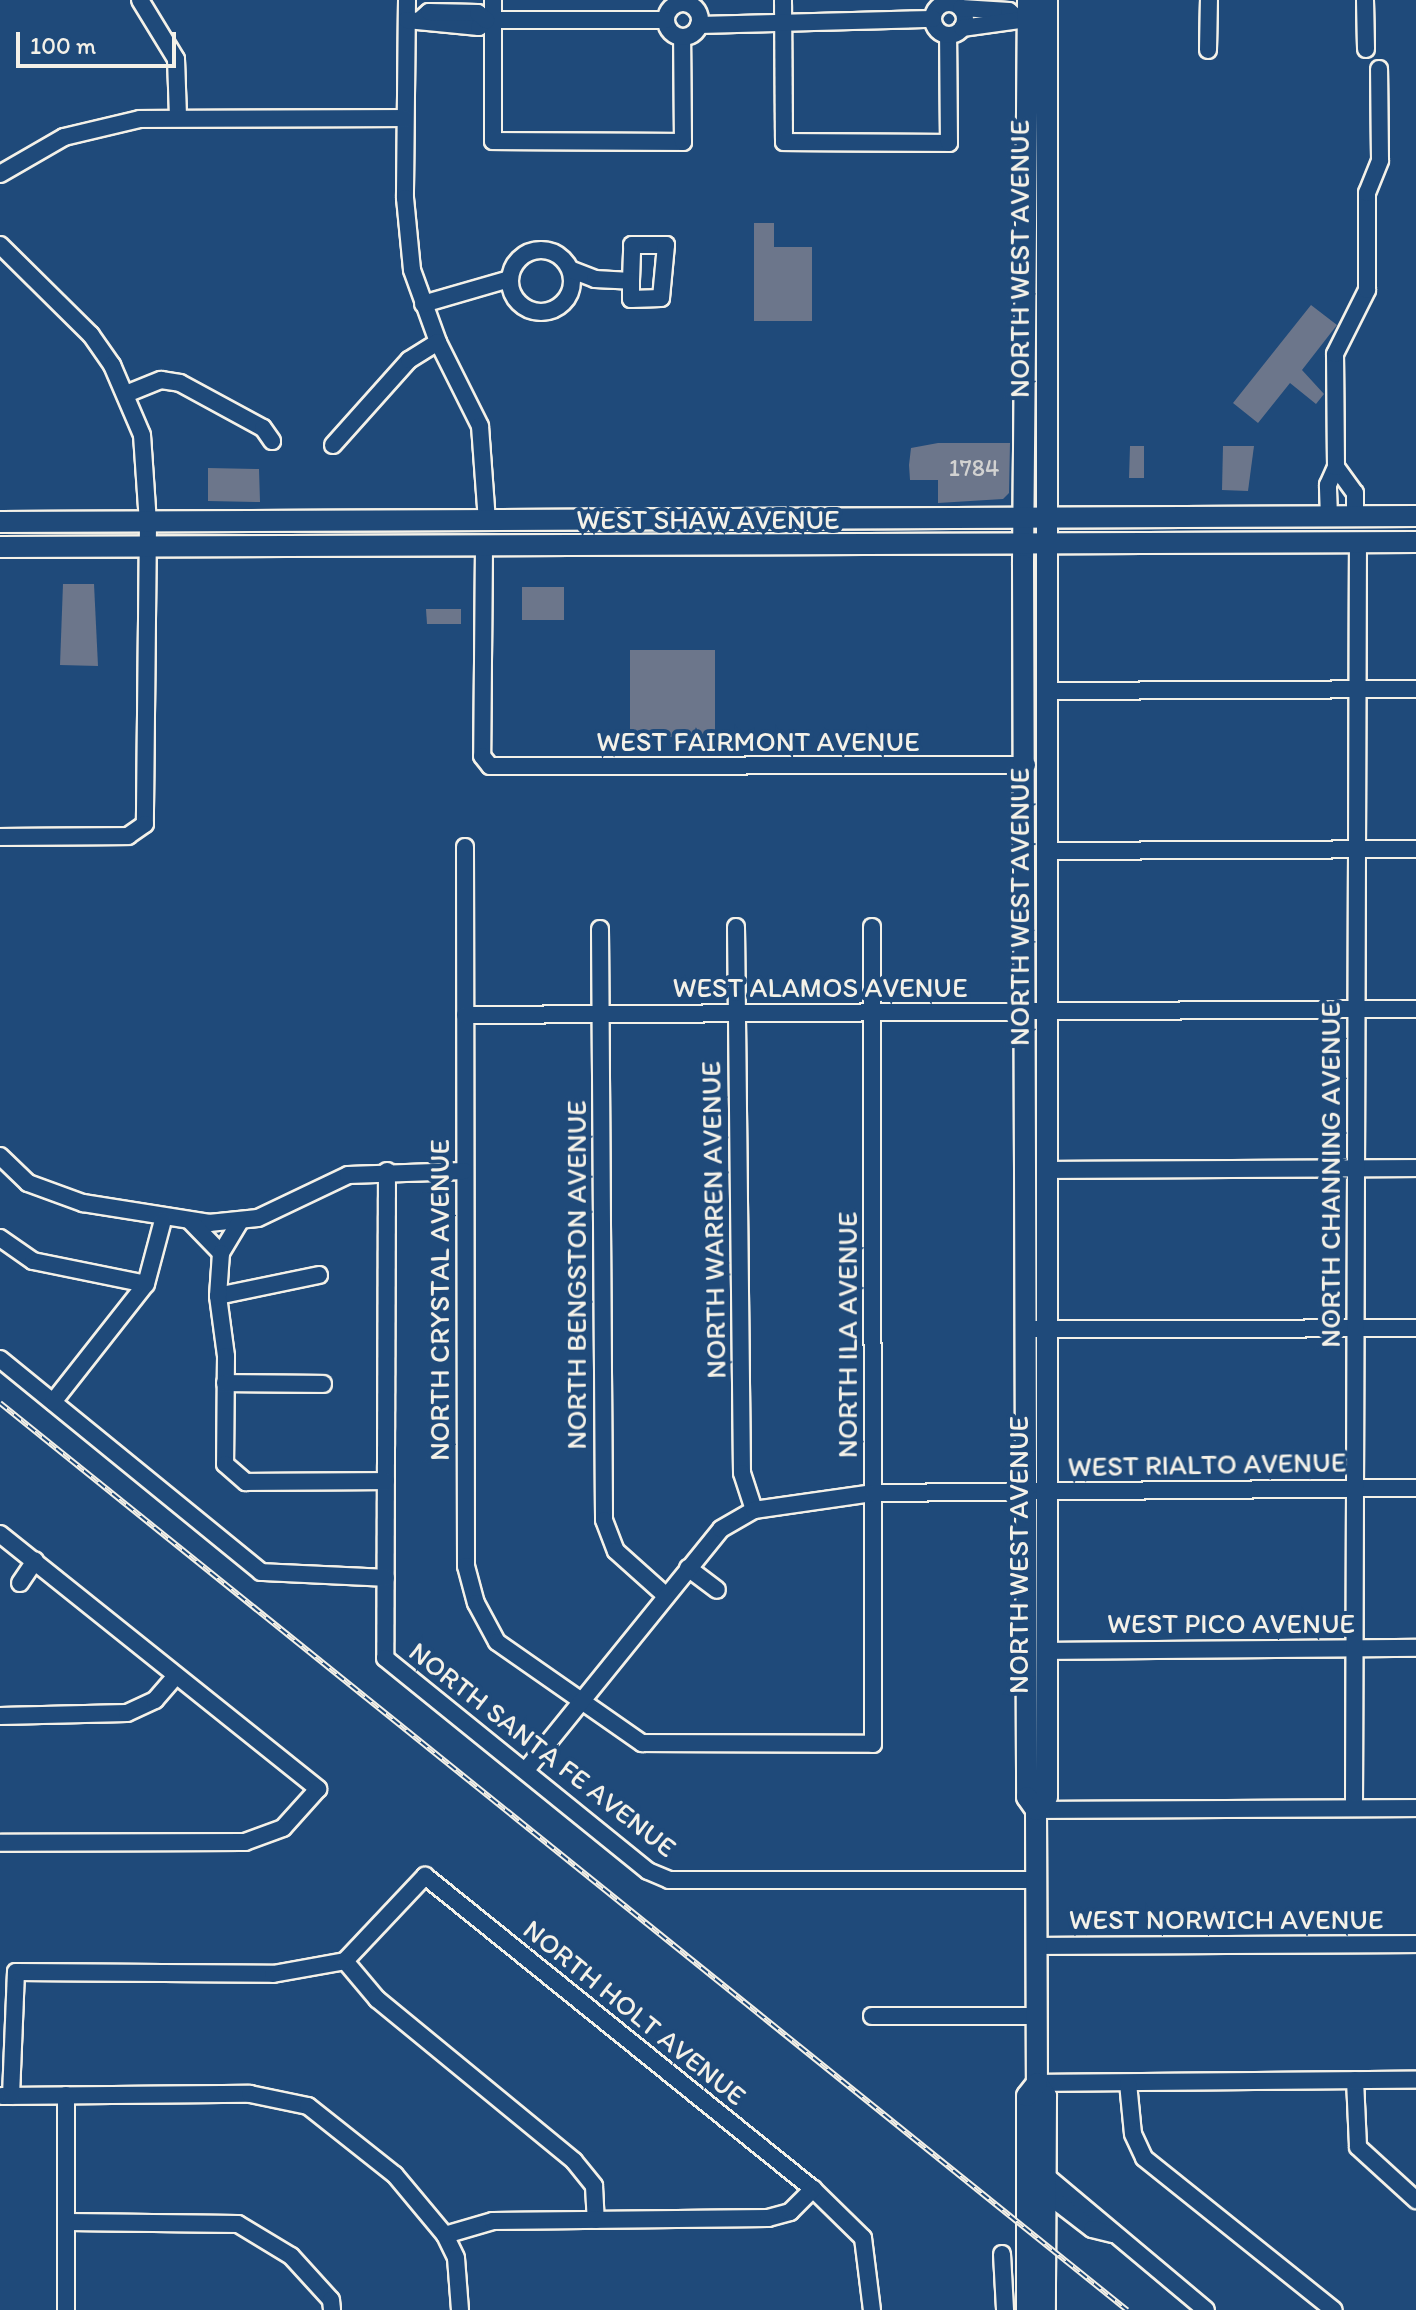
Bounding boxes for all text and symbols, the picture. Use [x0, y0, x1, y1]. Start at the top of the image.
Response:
scale bar [20, 16, 180, 66]
text: 100 m [30, 31, 96, 60]
street label: NORTH WEST AVENUE [1002, 120, 1036, 398]
house number: 1784 [949, 454, 999, 482]
street label: WEST SHAW AVENUE [577, 502, 839, 536]
street label: WEST FAIRMONT AVENUE [599, 724, 917, 758]
street label: NORTH WEST AVENUE [1002, 768, 1036, 1046]
street label: WEST ALAMOS AVENUE [673, 970, 967, 1004]
street label: NORTH CHANNING AVENUE [1313, 1003, 1347, 1347]
street label: NORTH WARREN AVENUE [693, 1061, 733, 1379]
street label: NORTH BENGSTON AVENUE [559, 1101, 593, 1449]
street label: NORTH CRYSTAL AVENUE [422, 1139, 456, 1461]
street label: NORTH ILA AVENUE [830, 1211, 864, 1459]
street label: NORTH WEST AVENUE [1001, 1416, 1035, 1694]
street label: WEST RIALTO AVENUE [1066, 1445, 1348, 1483]
street label: WEST PICO AVENUE [1106, 1606, 1356, 1640]
street label: NORTH SANTA FE AVENUE [403, 1635, 683, 1863]
street label: WEST NORWICH AVENUE [1071, 1902, 1381, 1936]
street label: NORTH HOLT AVENUE [517, 1912, 753, 2112]

